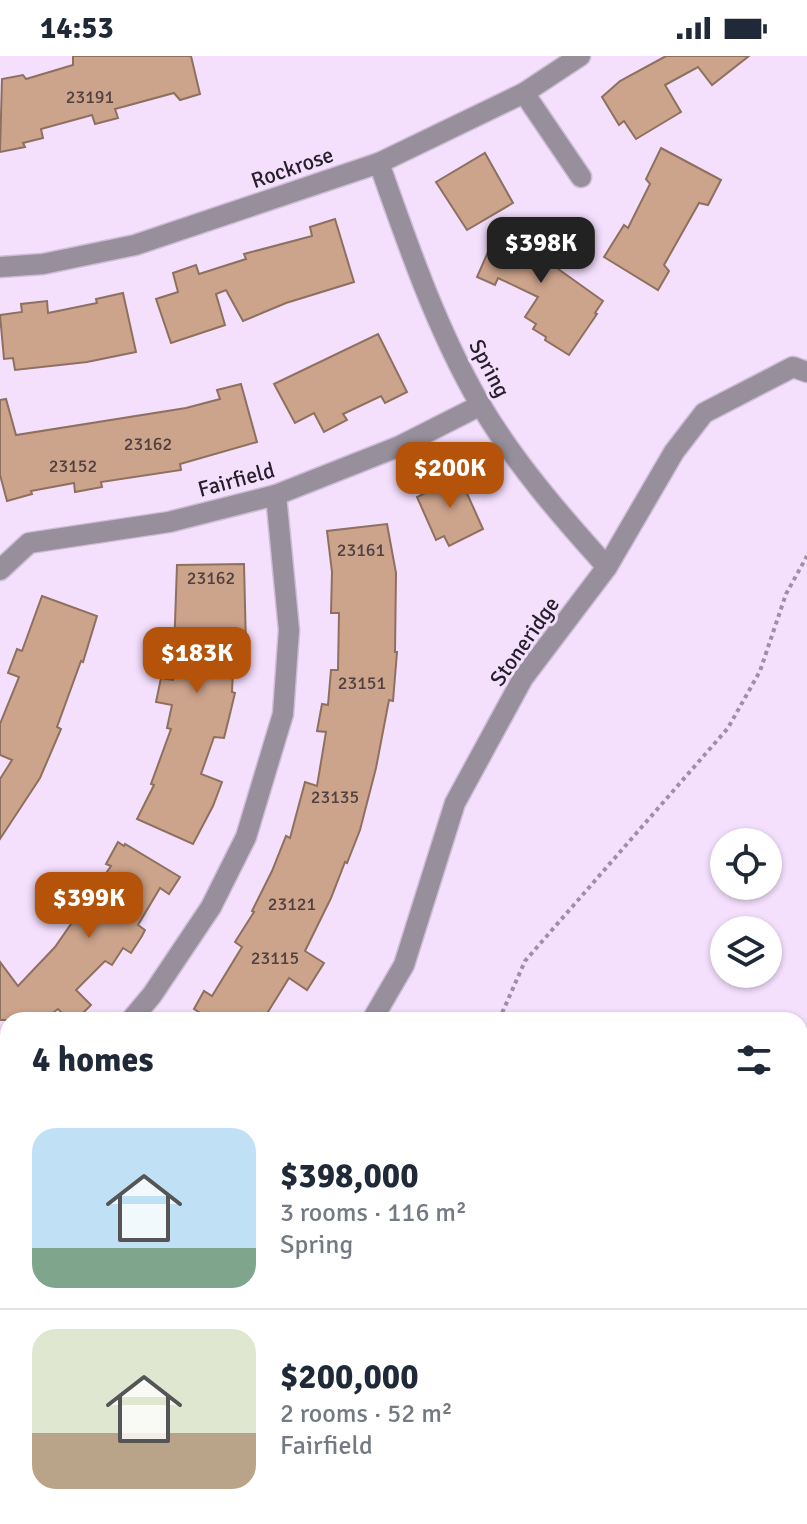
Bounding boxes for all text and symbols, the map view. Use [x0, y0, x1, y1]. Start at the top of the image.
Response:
text: 14:53 [40, 10, 114, 47]
house number: 23191 [66, 86, 114, 108]
street label: Rockrose [247, 141, 337, 194]
pin: $398K [485, 217, 597, 285]
text: $398K [505, 227, 577, 259]
street label: Spring [463, 335, 516, 402]
house number: 23162 [124, 433, 172, 455]
pin: $200K [394, 442, 506, 510]
text: $200K [414, 452, 486, 484]
house number: 23152 [49, 455, 97, 477]
street label: Fairfield [195, 456, 278, 503]
house number: 23161 [337, 539, 385, 561]
house number: 23162 [187, 567, 235, 589]
street label: Stoneridge [484, 591, 565, 691]
pin: $183K [141, 627, 253, 695]
text: $183K [161, 637, 233, 669]
house number: 23151 [338, 672, 386, 694]
house number: 23135 [311, 786, 359, 808]
map controls [710, 828, 782, 988]
button: locate [710, 828, 782, 900]
pin: $399K [33, 872, 145, 940]
text: $399K [53, 882, 125, 914]
house number: 23121 [268, 893, 316, 915]
button: layers [710, 916, 782, 988]
house number: 23115 [251, 947, 299, 969]
icon: filters [732, 1038, 776, 1082]
text: 4 homes [32, 1039, 153, 1081]
text: $398,000 [280, 1155, 419, 1197]
icon: home [96, 1160, 192, 1256]
text: 3 rooms · 116 m² [280, 1197, 467, 1229]
text: Spring [280, 1229, 353, 1261]
text: $200,000 [280, 1356, 419, 1398]
icon: home [96, 1361, 192, 1457]
text: 2 rooms · 52 m² [280, 1398, 453, 1430]
text: Fairfield [280, 1430, 373, 1462]

